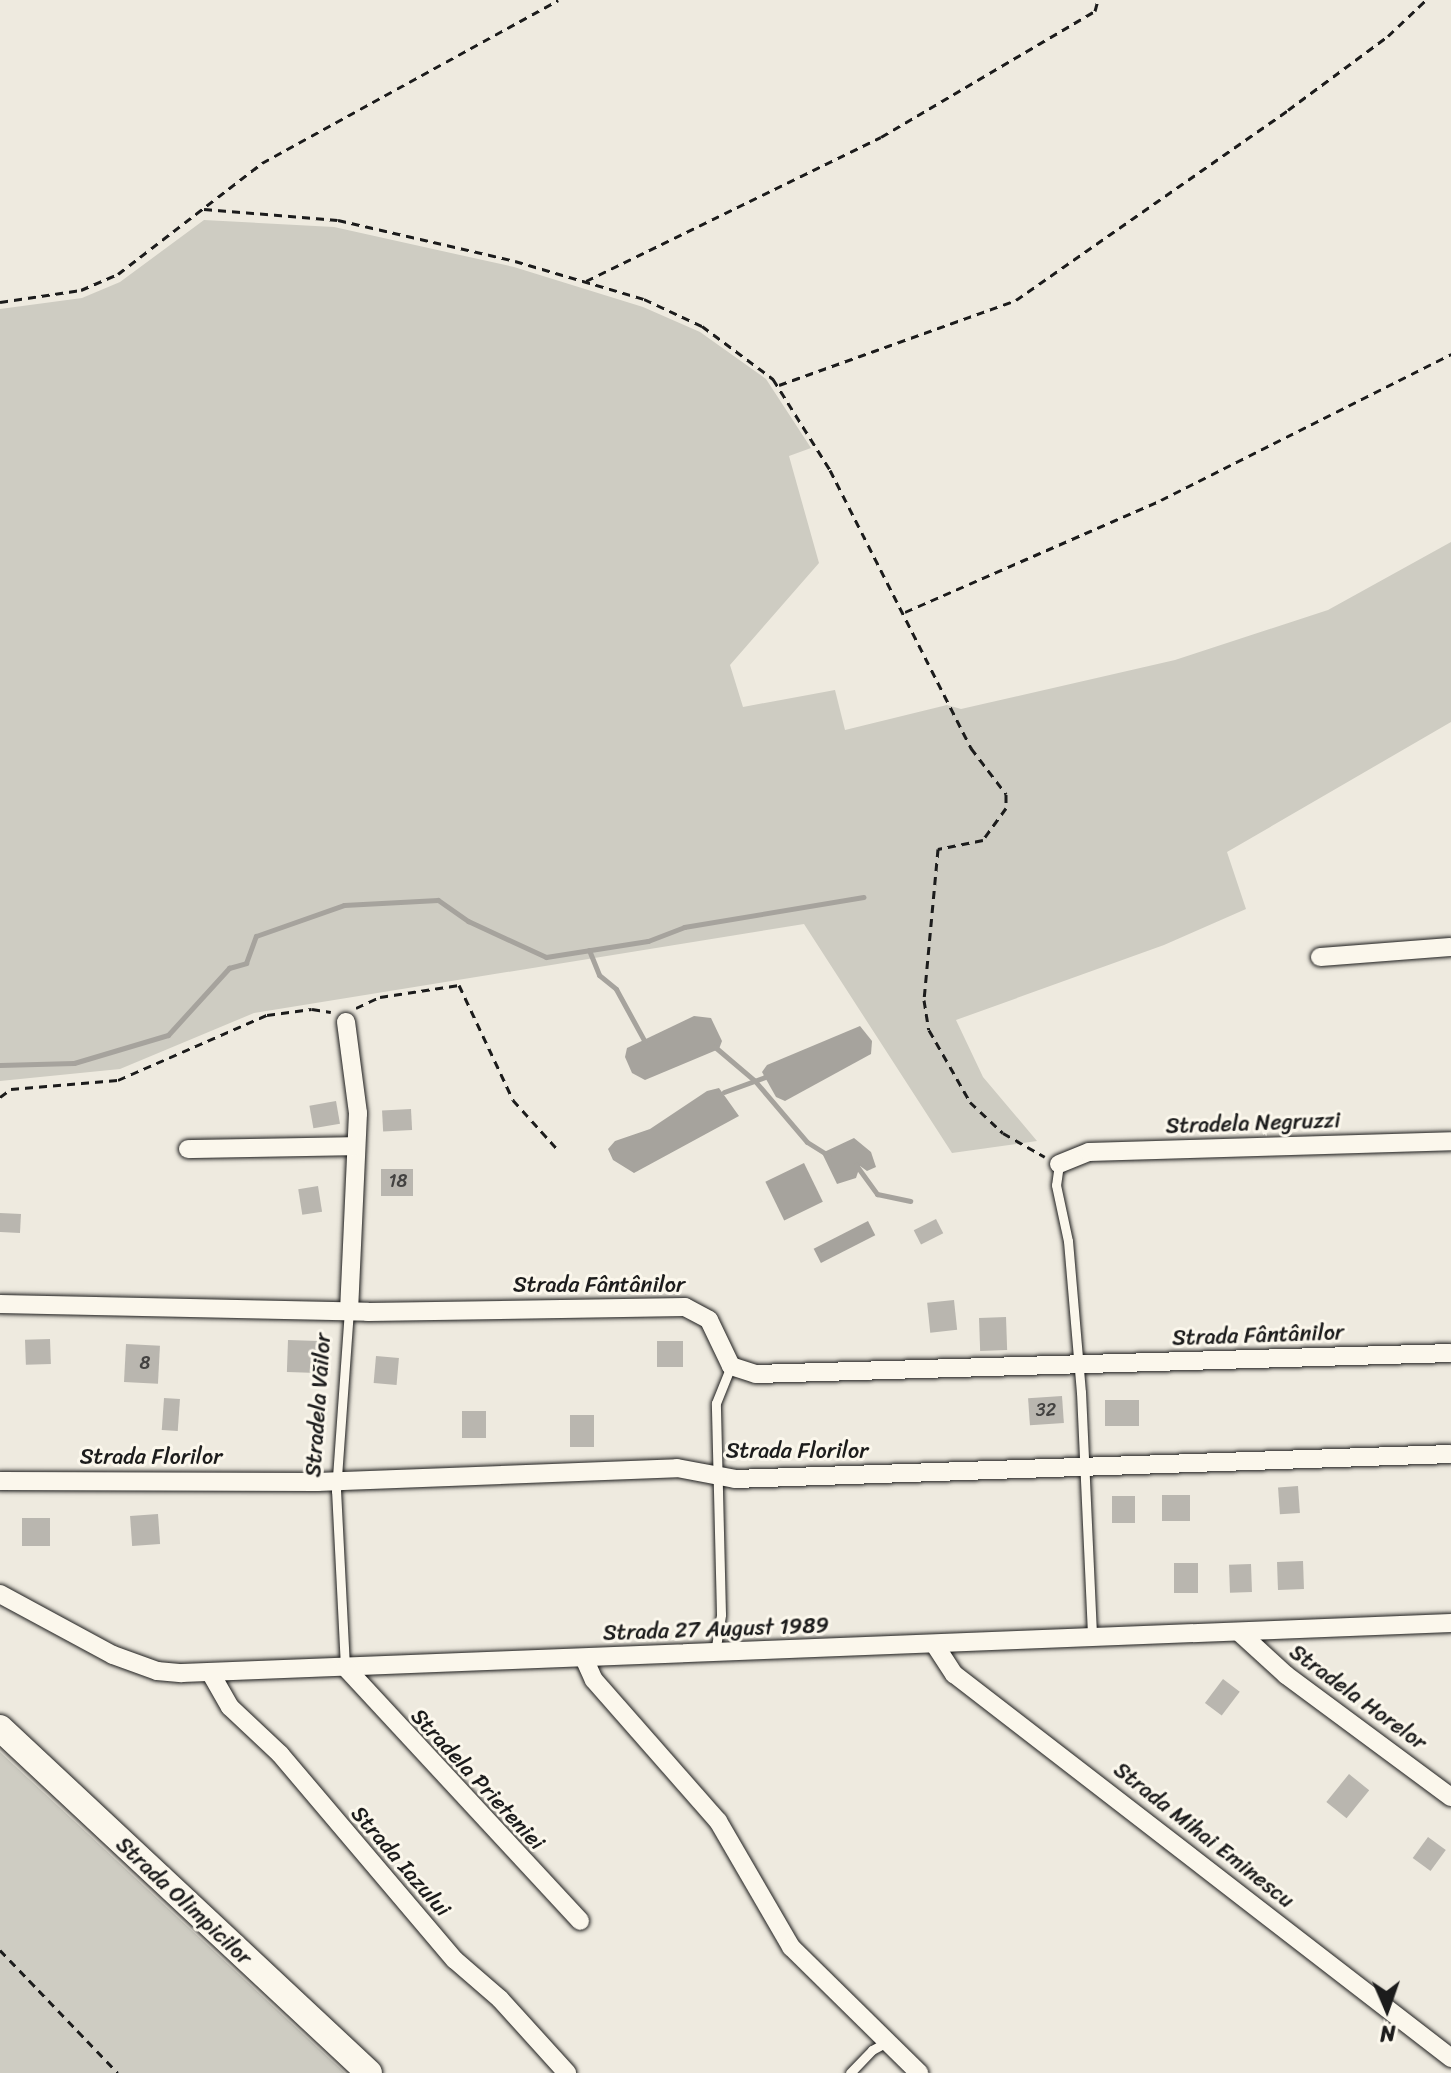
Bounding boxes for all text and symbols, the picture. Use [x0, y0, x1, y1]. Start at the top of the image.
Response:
street label: Stradela Negruzzi [1165, 1107, 1341, 1139]
house number: 18 [389, 1170, 407, 1192]
street label: Strada Fântânilor [513, 1272, 685, 1298]
street label: Strada Fântânilor [1172, 1319, 1344, 1351]
street label: Stradela Văilor [300, 1332, 336, 1478]
house number: 8 [140, 1352, 150, 1374]
house number: 32 [1036, 1399, 1056, 1421]
street label: Strada Florilor [726, 1438, 868, 1464]
street label: Strada Florilor [80, 1444, 222, 1470]
street label: Strada 27 August 1989 [602, 1612, 830, 1646]
street label: Stradela Horelor [1284, 1639, 1432, 1755]
street label: Stradela Prieteniei [405, 1702, 551, 1856]
street label: Strada Mihai Eminescu [1109, 1757, 1299, 1913]
street label: Strada Iazului [346, 1800, 456, 1922]
street label: Strada Olimpicilor [110, 1831, 258, 1971]
north arrow [1347, 1969, 1427, 2049]
text: N [1380, 2014, 1396, 2053]

